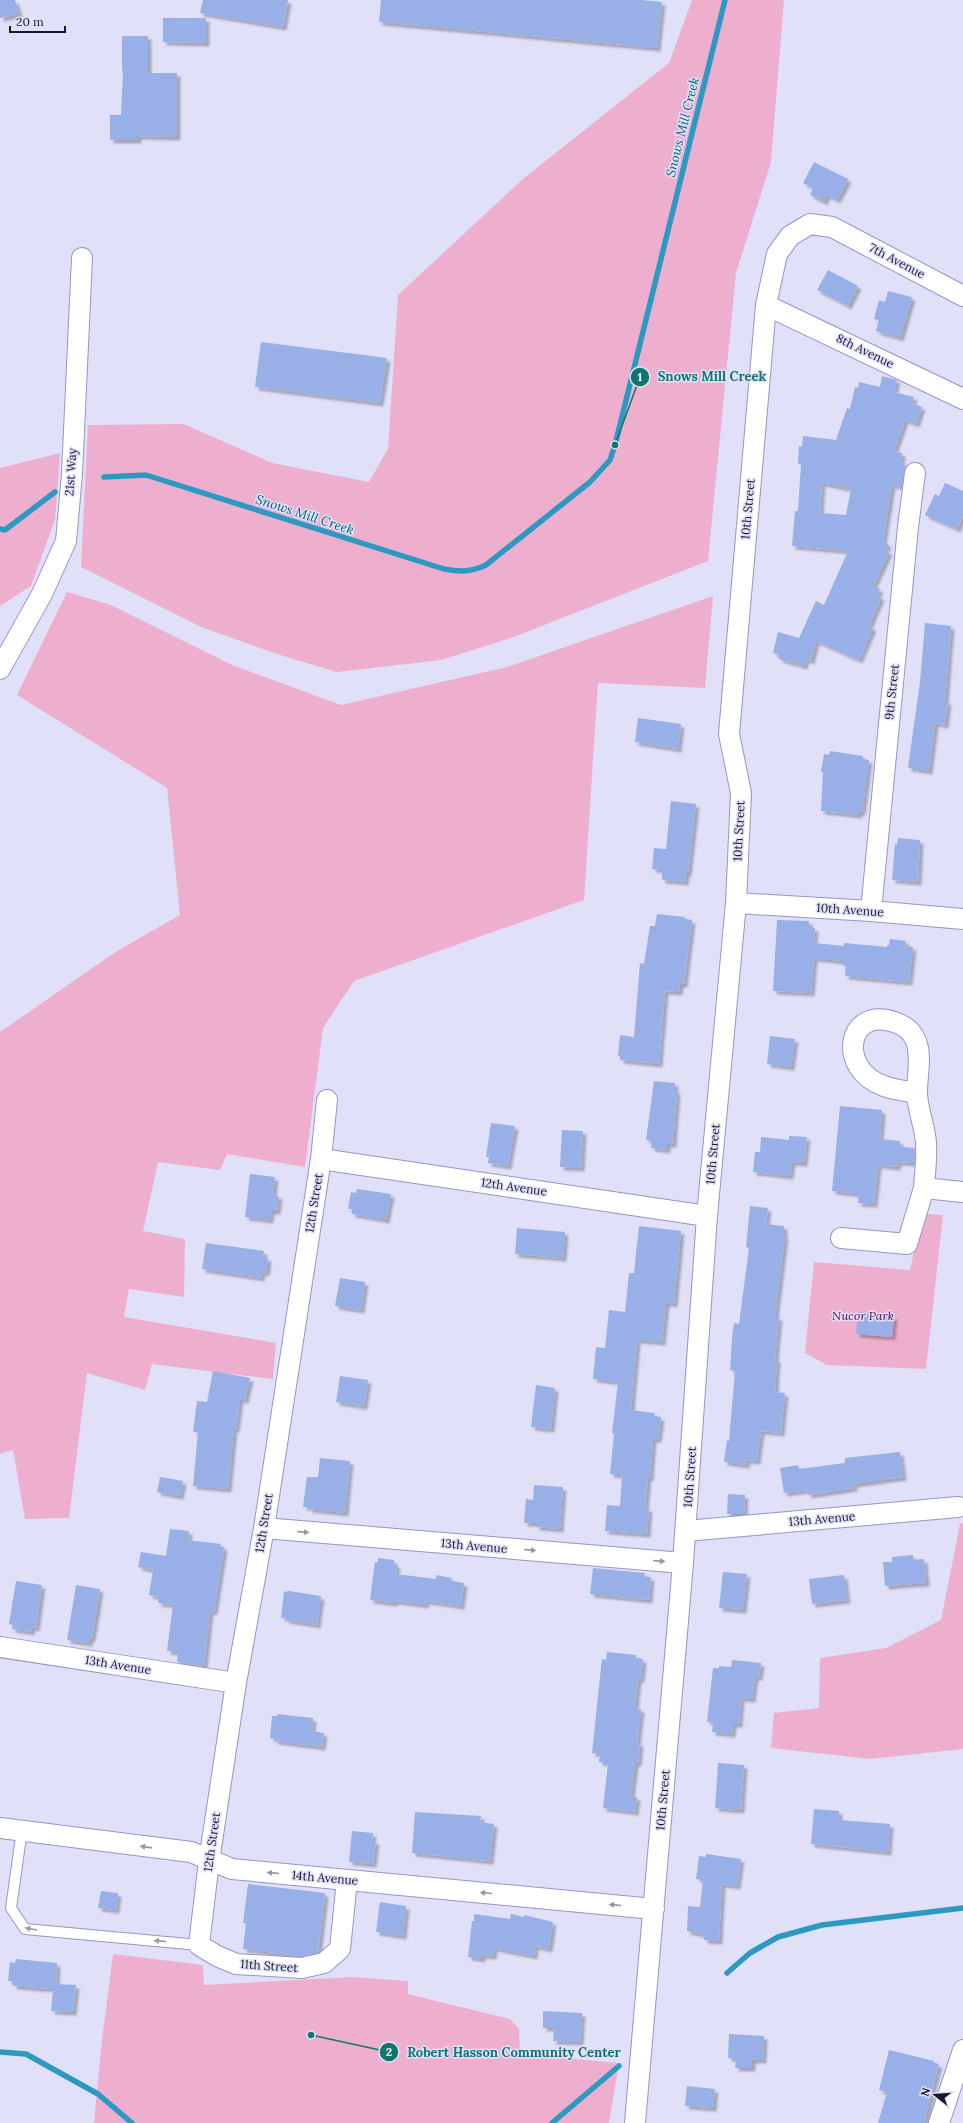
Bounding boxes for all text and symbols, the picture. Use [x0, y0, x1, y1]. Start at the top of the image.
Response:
scale bar [10, 8, 65, 34]
text: 20 m [16, 14, 44, 29]
water label: Snows Mill Creek [662, 75, 703, 179]
street label: 7th Avenue [867, 240, 928, 282]
street label: 8th Avenue [834, 330, 897, 371]
callout: Snows Mill Creek [630, 364, 774, 389]
text: Snows Mill Creek [658, 368, 767, 385]
text: 1 [638, 369, 643, 384]
street label: 21st Way [61, 447, 80, 496]
street label: 10th Street [737, 478, 758, 540]
water label: Snows Mill Creek [254, 491, 356, 538]
street label: 9th Street [881, 663, 902, 721]
street label: 10th Street [729, 800, 748, 862]
street label: 10th Avenue [816, 900, 885, 919]
street label: 10th Street [702, 1123, 723, 1185]
street label: 12th Street [301, 1172, 326, 1234]
street label: 12th Avenue [480, 1174, 549, 1199]
park label: Nucor Park [832, 1308, 894, 1323]
street label: 10th Street [680, 1446, 699, 1508]
street label: 12th Street [251, 1492, 276, 1554]
street label: 13th Avenue [788, 1508, 856, 1529]
one-way arrow [297, 1528, 309, 1535]
street label: 13th Avenue [440, 1535, 508, 1556]
one-way arrow [524, 1547, 536, 1554]
one-way arrow [653, 1558, 665, 1565]
street label: 13th Avenue [84, 1652, 153, 1677]
street label: 10th Street [652, 1769, 673, 1831]
street label: 12th Street [200, 1811, 223, 1873]
one-way arrow [140, 1843, 152, 1850]
street label: 14th Avenue [291, 1867, 359, 1888]
one-way arrow [267, 1870, 279, 1876]
one-way arrow [480, 1890, 492, 1896]
one-way arrow [609, 1902, 621, 1909]
one-way arrow [25, 1926, 37, 1932]
one-way arrow [154, 1938, 166, 1945]
street label: 11th Street [240, 1956, 299, 1975]
callout: Robert Hasson Community Center [379, 2039, 629, 2064]
text: 2 [386, 2044, 392, 2059]
text: Robert Hasson Community Center [407, 2044, 622, 2061]
north arrow [915, 2075, 955, 2115]
text: N [917, 2085, 934, 2098]

